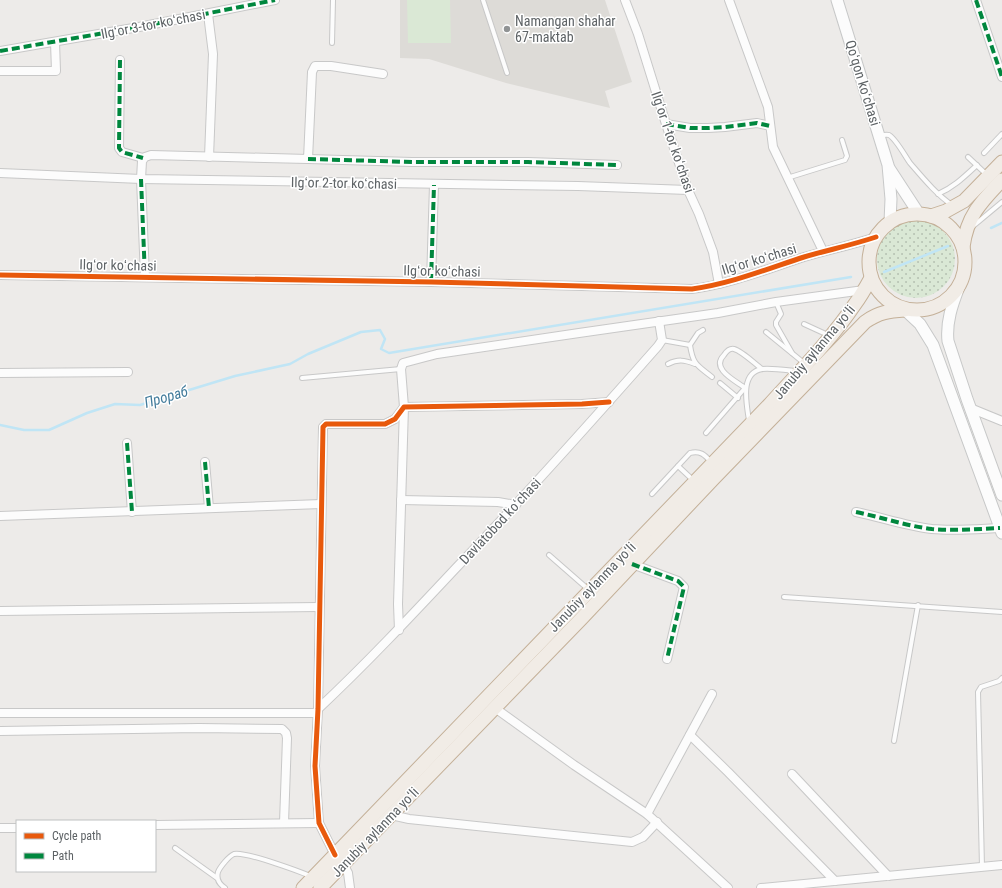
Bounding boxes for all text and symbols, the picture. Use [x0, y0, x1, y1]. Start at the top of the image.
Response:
street label: Ilgʻor 3-tor koʻchasi [99, 6, 207, 42]
place label: Namangan shahar 67-maktab [515, 13, 616, 45]
marker: Namangan shahar 67-maktab [502, 24, 512, 34]
street label: Qoʻqon koʻchasi [842, 38, 884, 128]
street label: Ilgʻor 1-tor koʻchasi [648, 89, 698, 195]
street label: Ilgʻor 2-tor koʻchasi [291, 174, 397, 192]
street label: Ilgʻor koʻchasi [720, 240, 798, 278]
street label: Ilgʻor koʻchasi [79, 256, 157, 274]
street label: Ilgʻor koʻchasi [403, 262, 481, 280]
street label: Janubiy aylanma yoʻli [770, 302, 858, 402]
water label: Прораб [142, 382, 191, 412]
street label: Davlatobod koʻchasi [456, 475, 544, 567]
street label: Janubiy aylanma yoʻli [545, 539, 639, 635]
street label: Janubiy aylanma yoʻli [328, 784, 422, 880]
legend [16, 820, 156, 872]
text: Cycle path [52, 829, 102, 843]
text: Path [52, 849, 74, 863]

